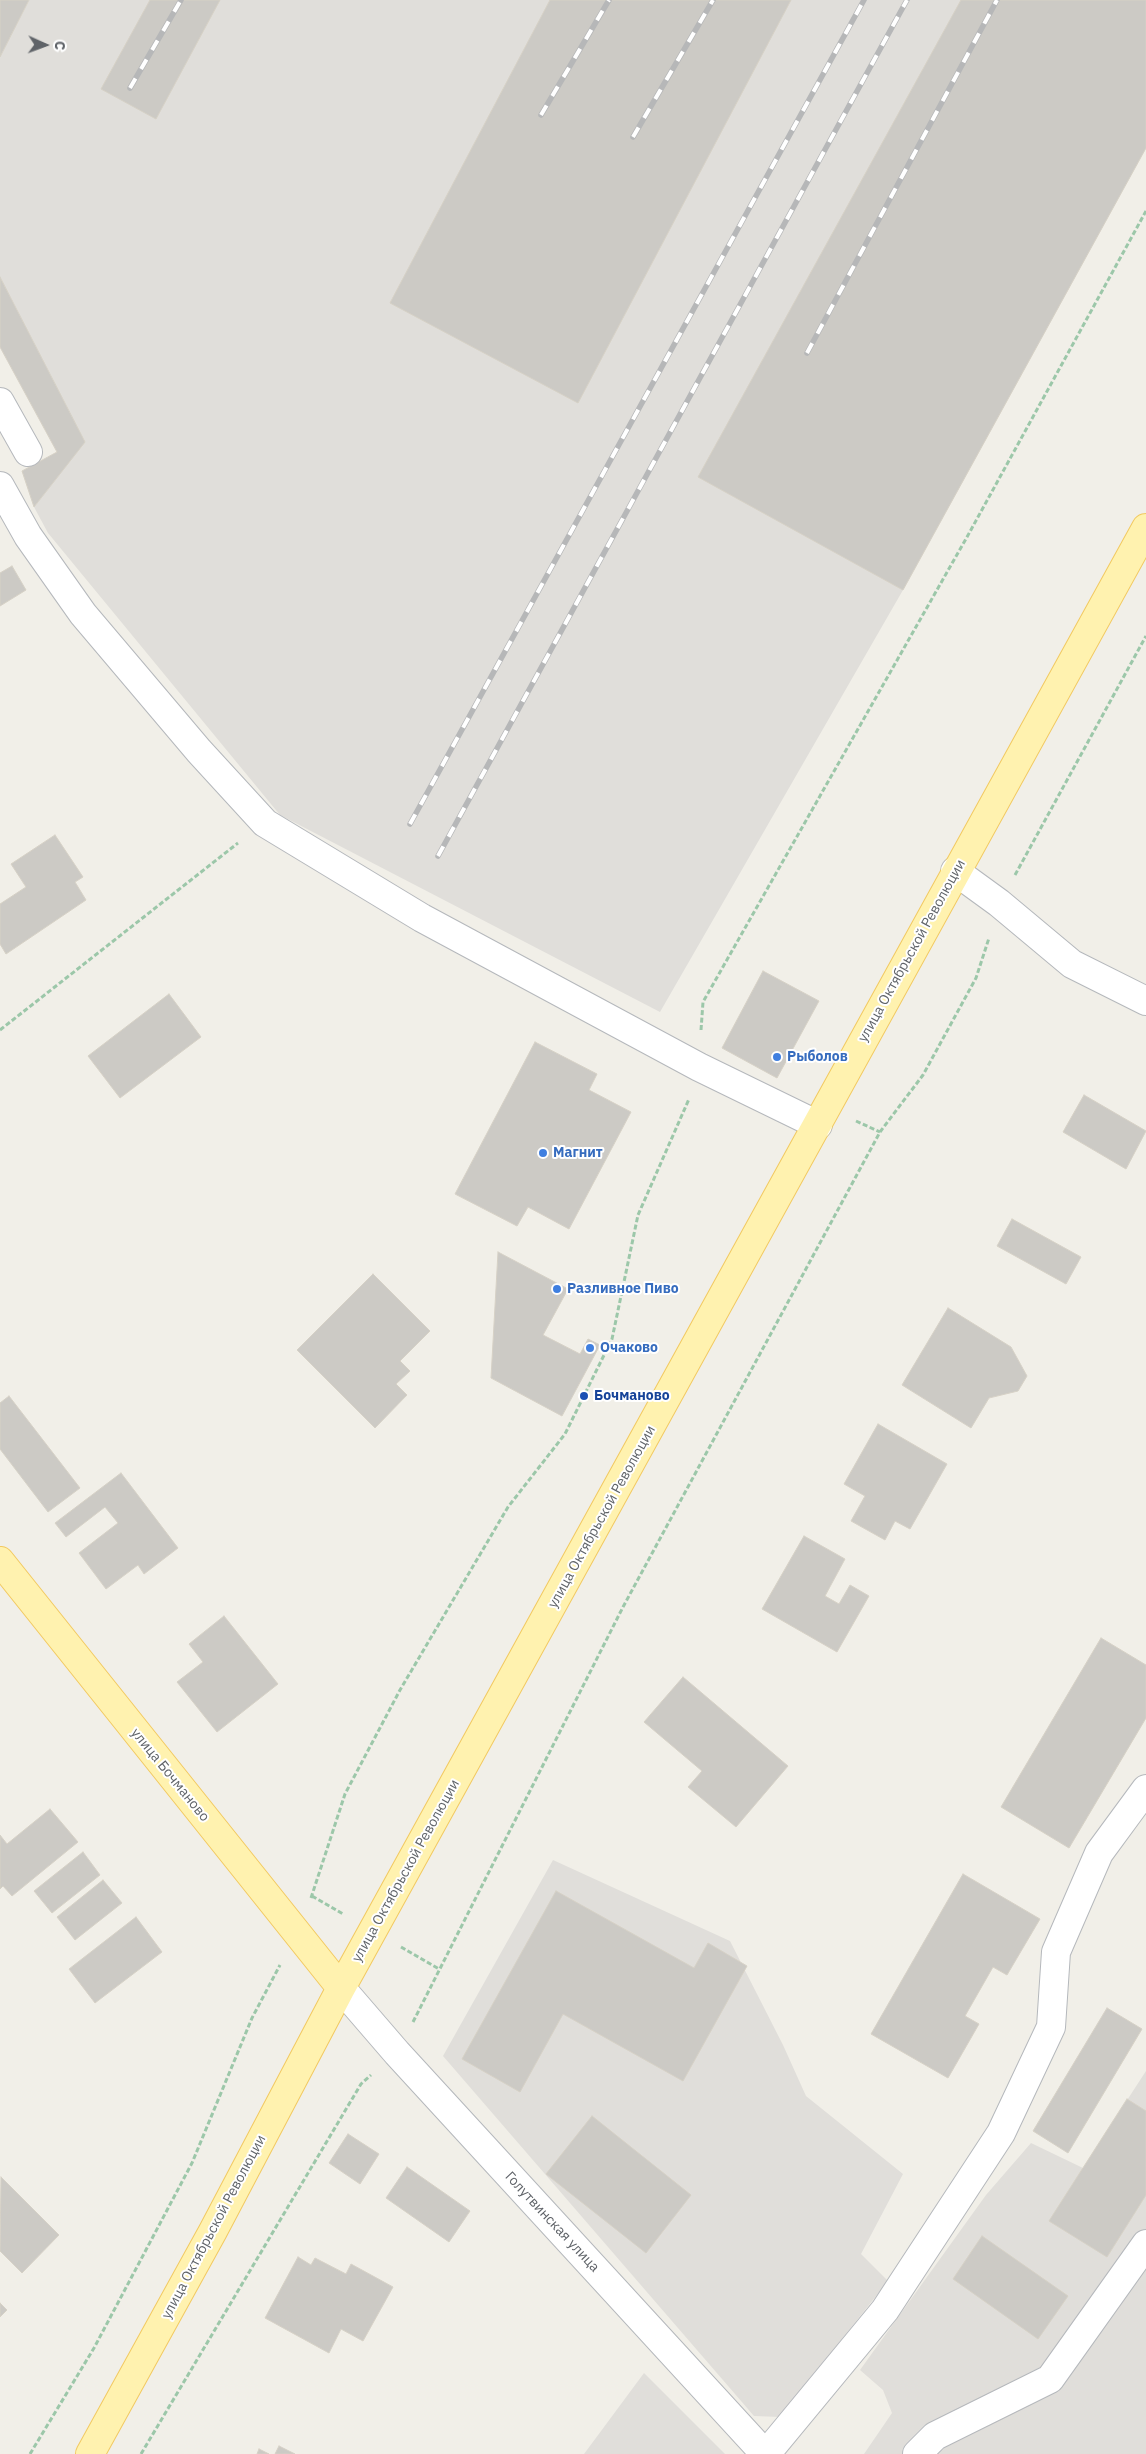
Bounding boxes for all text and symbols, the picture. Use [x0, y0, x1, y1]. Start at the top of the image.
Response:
north arrow [20, 20, 70, 70]
text: С [51, 41, 69, 50]
street label: улица Октябрьской Революции [855, 857, 969, 1045]
place label: Рыболов [787, 1049, 848, 1065]
marker: Рыболов [771, 1051, 783, 1063]
place label: Магнит [553, 1145, 603, 1161]
marker: Магнит [537, 1147, 549, 1159]
place label: Разливное Пиво [567, 1281, 679, 1297]
marker: Разливное Пиво [551, 1283, 563, 1295]
place label: Очаково [600, 1340, 658, 1356]
marker: Очаково [584, 1342, 596, 1354]
place label: Бочманово [594, 1388, 670, 1404]
marker: Бочманово [578, 1390, 590, 1402]
street label: улица Октябрьской Революции [545, 1423, 659, 1611]
street label: улица Бочманово [127, 1725, 213, 1825]
street label: улица Октябрьской Революции [349, 1777, 463, 1965]
street label: улица Октябрьской Революции [158, 2132, 270, 2322]
street label: Голутвинская улица [501, 2168, 603, 2276]

